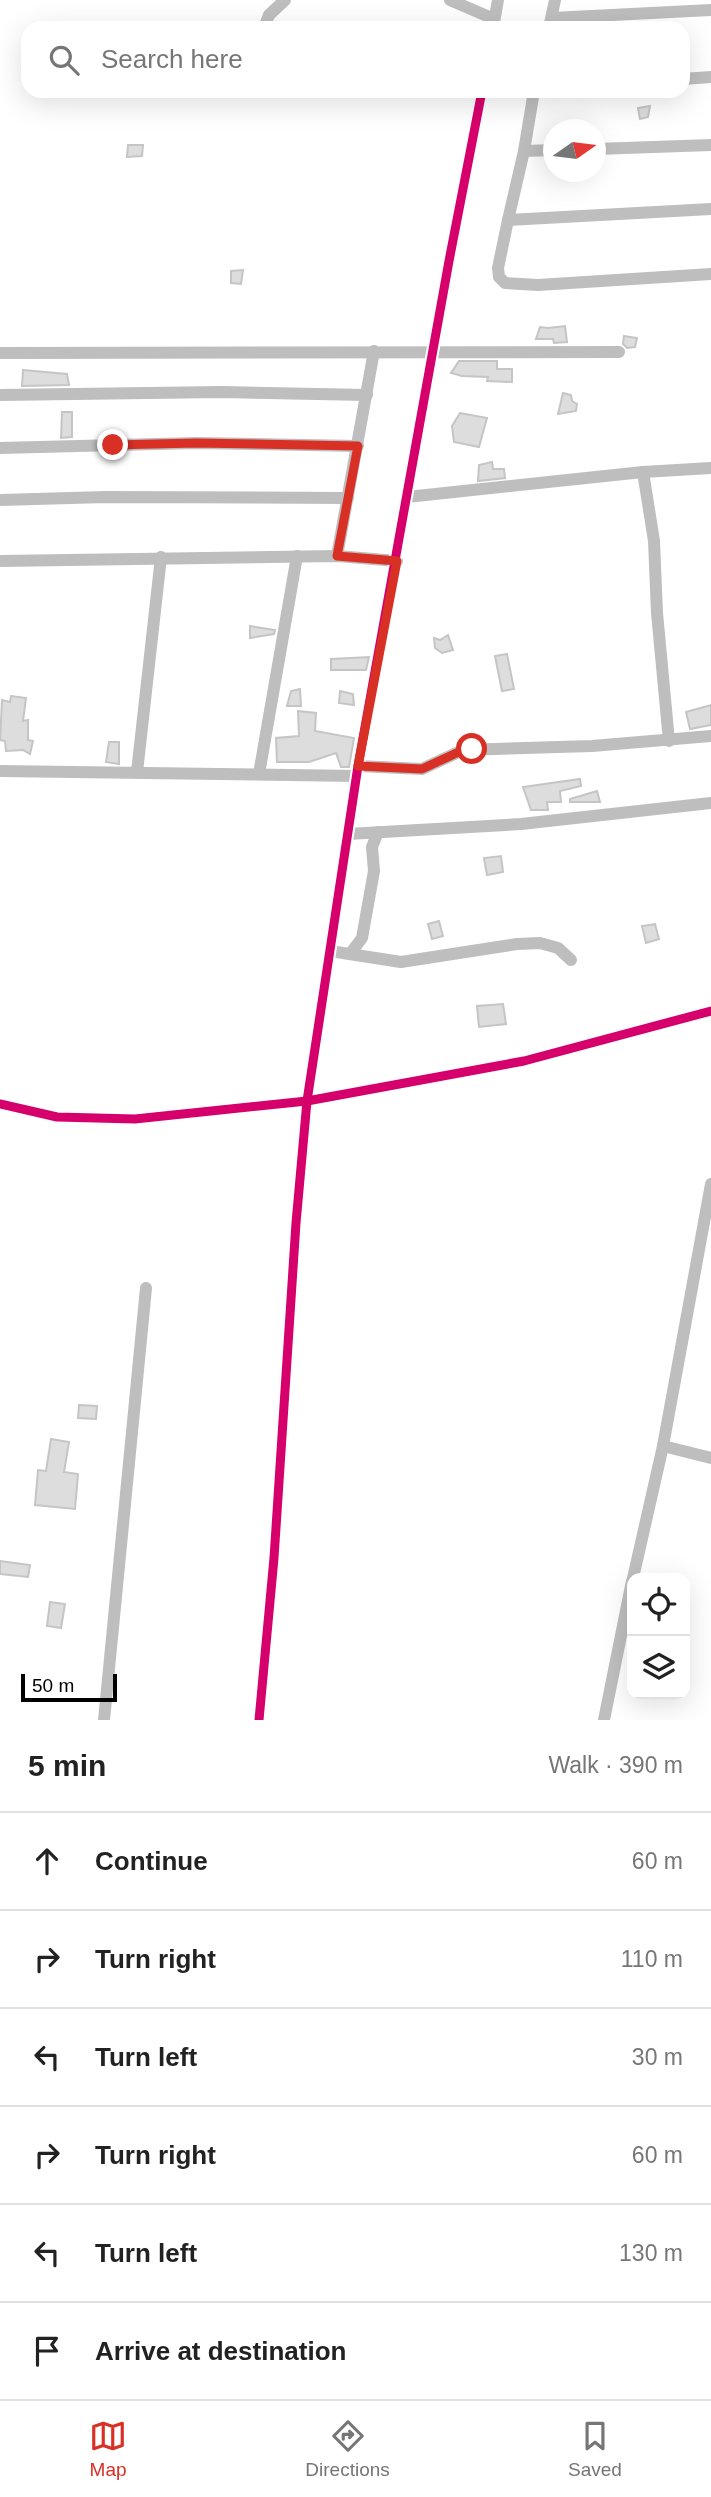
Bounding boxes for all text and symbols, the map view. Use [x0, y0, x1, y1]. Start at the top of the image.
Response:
search box [21, 21, 690, 98]
icon: search [45, 41, 83, 79]
text: Search here [101, 44, 243, 74]
north arrow [543, 119, 606, 182]
route end [97, 429, 128, 460]
route start [456, 733, 487, 764]
map controls [627, 1573, 690, 1699]
button: locate [627, 1573, 690, 1636]
button: layers [627, 1636, 690, 1699]
scale bar [21, 1671, 117, 1703]
text: 50 m [32, 1675, 74, 1696]
text: 5 min [28, 1749, 106, 1782]
text: Walk · 390 m [548, 1752, 683, 1778]
icon: ahead [28, 1842, 66, 1880]
text: Continue [95, 1846, 208, 1876]
text: 60 m [632, 1848, 683, 1874]
icon: right [28, 1940, 66, 1978]
text: Turn right [95, 1944, 216, 1974]
text: 110 m [621, 1946, 683, 1972]
icon: left [28, 2038, 66, 2076]
text: Turn left [95, 2042, 197, 2072]
text: 30 m [632, 2044, 683, 2070]
icon: right [28, 2136, 66, 2174]
text: Turn right [95, 2140, 216, 2170]
text: 60 m [632, 2142, 683, 2168]
icon: left [28, 2234, 66, 2272]
text: Turn left [95, 2238, 197, 2268]
text: 130 m [619, 2240, 683, 2266]
icon: arrive [28, 2332, 66, 2370]
text: Arrive at destination [95, 2336, 346, 2366]
tab: Map [89, 2417, 127, 2481]
tab: Directions [305, 2417, 390, 2481]
tab: Saved [568, 2417, 622, 2481]

